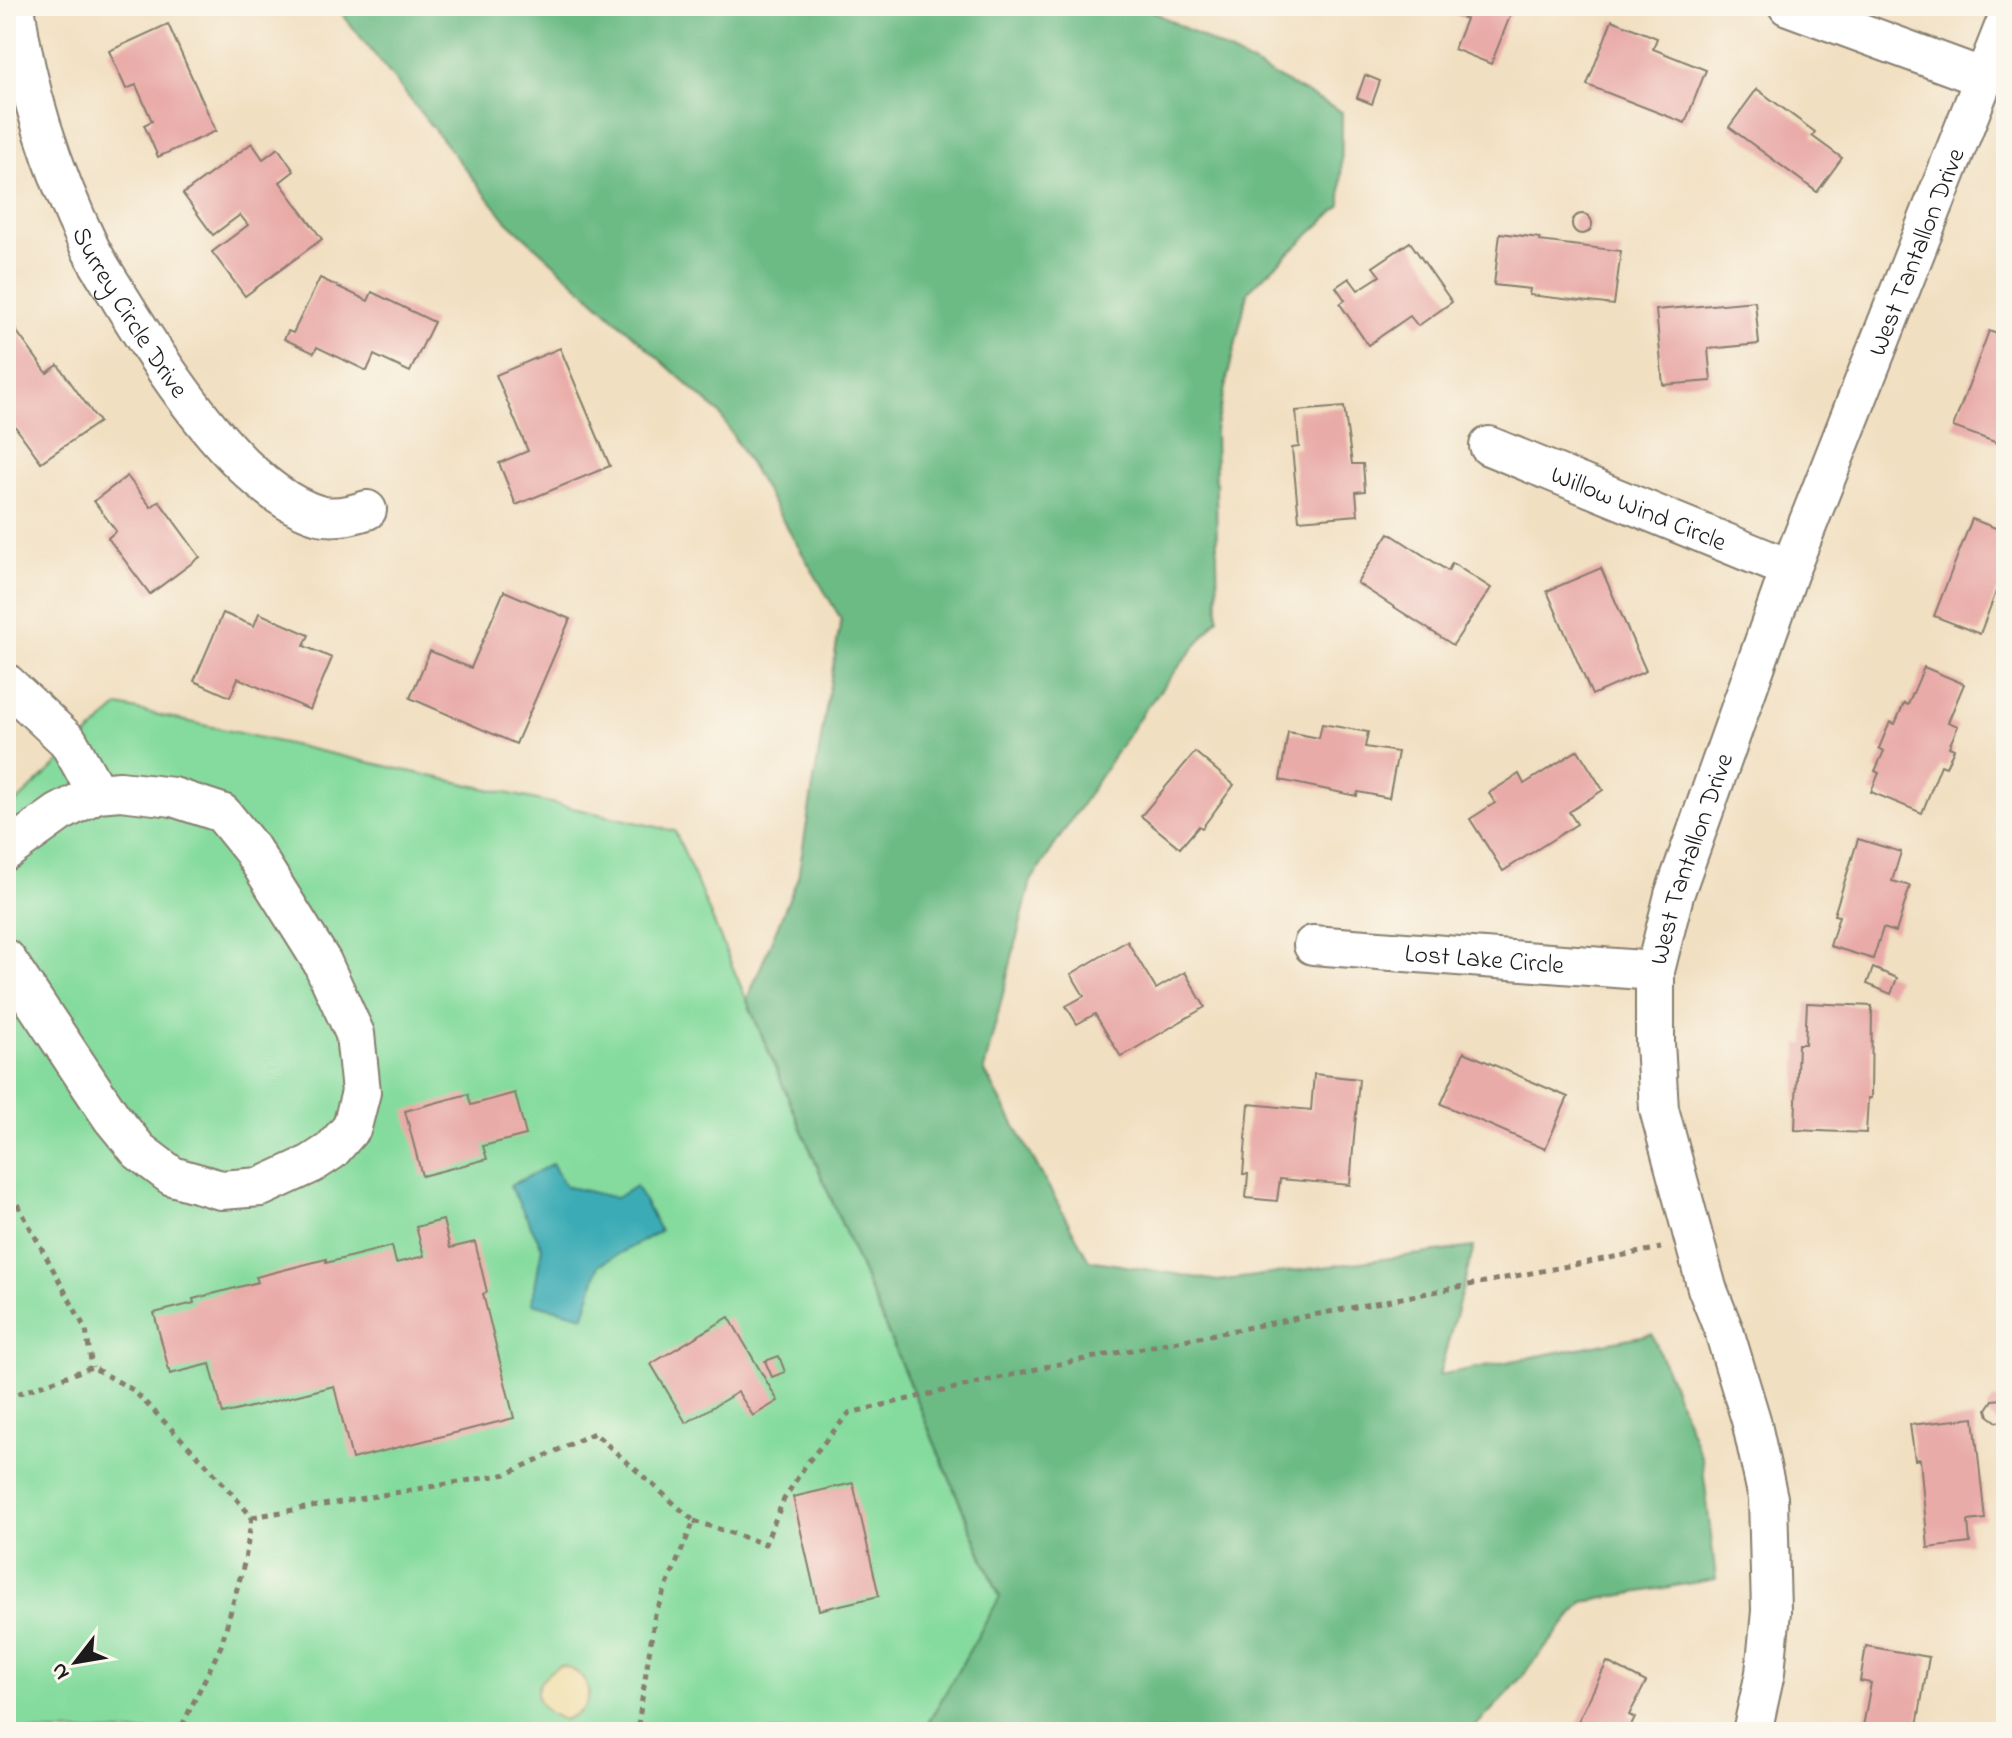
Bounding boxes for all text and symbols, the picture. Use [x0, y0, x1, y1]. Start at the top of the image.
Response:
street label: West Tantallon Drive [1860, 143, 1977, 362]
street label: Surrey Circle Drive [61, 221, 196, 407]
street label: Willow Wind Circle [1544, 457, 1732, 563]
street label: West Tantallon Drive [1641, 748, 1745, 969]
street label: Lost Lake Circle [1403, 936, 1566, 986]
north arrow [36, 1622, 116, 1702]
text: N [44, 1656, 79, 1685]

